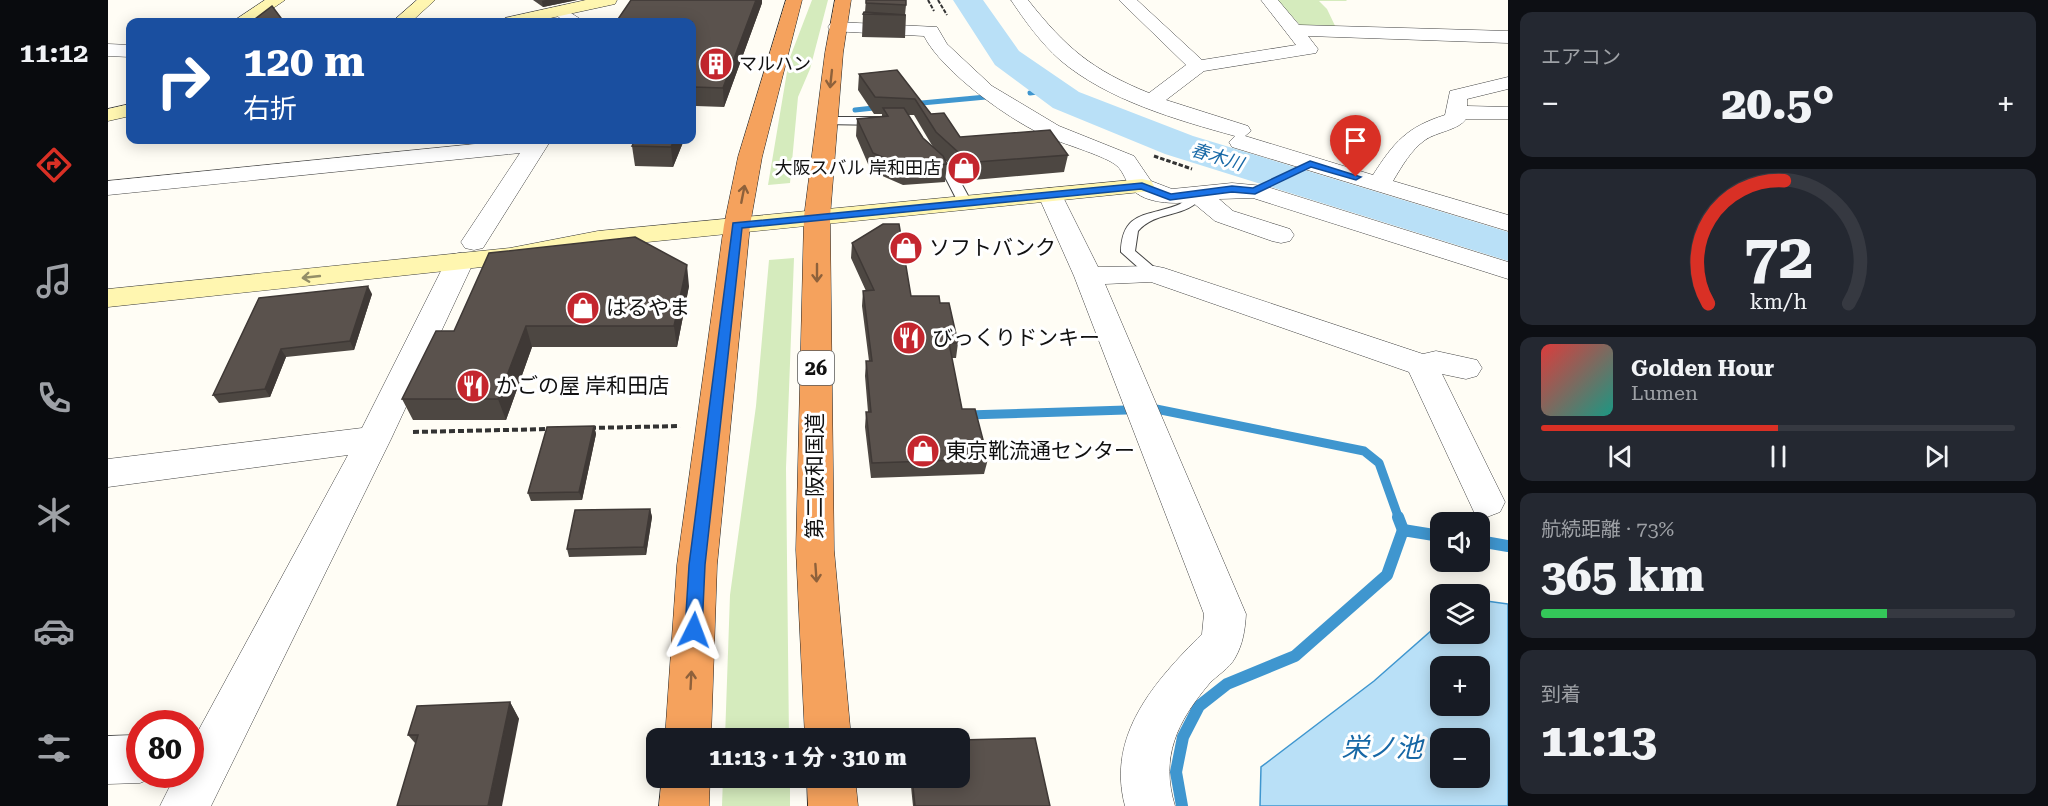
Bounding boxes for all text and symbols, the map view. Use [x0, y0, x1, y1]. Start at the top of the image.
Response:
text: 11:12 [20, 37, 88, 69]
text: 120 m [243, 37, 365, 86]
icon: right [144, 42, 222, 120]
text: エアコン [1541, 45, 1621, 69]
building icon: マルハン [698, 46, 734, 82]
place label: マルハン [739, 53, 811, 74]
one-way arrow [825, 68, 836, 88]
text: 20.5° [1721, 77, 1835, 130]
text: − [1541, 84, 1559, 123]
text: + [1997, 84, 2015, 123]
text: 右折 [243, 93, 297, 125]
pin [1330, 115, 1381, 177]
icon: arrive [1339, 124, 1372, 157]
water label: 春木川 [1188, 139, 1248, 175]
icon: directions [33, 144, 75, 186]
shop icon: 大阪スバル 岸和田店 [946, 150, 982, 186]
place label: 大阪スバル 岸和田店 [774, 157, 941, 178]
one-way arrow [738, 184, 749, 204]
text: 72 [1743, 220, 1813, 293]
shop icon: ソフトバンク [888, 230, 924, 266]
place label: ソフトバンク [929, 236, 1056, 260]
icon: music [33, 260, 75, 302]
one-way arrow [811, 262, 823, 282]
one-way arrow [302, 272, 322, 283]
text: km/h [1749, 289, 1807, 314]
shop icon: はるやま [565, 290, 601, 326]
place label: はるやま [606, 296, 690, 320]
restaurant icon: びっくりドンキー [891, 320, 927, 356]
place label: びっくりドンキー [932, 326, 1100, 350]
road number: 26 [798, 351, 834, 385]
text: Golden Hour [1631, 356, 1774, 381]
restaurant icon: かごの屋 岸和田店 [455, 368, 491, 404]
place label: かごの屋 岸和田店 [496, 374, 669, 398]
icon: phone [33, 377, 75, 419]
text: Lumen [1631, 381, 1698, 405]
street label: 第二阪和国道 [803, 413, 827, 539]
shop icon: 東京靴流通センター [905, 433, 941, 469]
place label: 東京靴流通センター [946, 439, 1135, 463]
icon: previous [1604, 440, 1637, 473]
icon: pause [1762, 440, 1795, 473]
icon: next [1920, 440, 1953, 473]
icon: climate [33, 494, 75, 536]
map controls [1430, 512, 1490, 788]
button: sound [1430, 512, 1490, 572]
text: 航続距離 · 73% [1541, 517, 1674, 541]
text: 365 km [1541, 549, 1704, 602]
one-way arrow [811, 562, 822, 582]
button: layers [1430, 584, 1490, 644]
position arrow [662, 598, 726, 662]
icon: car [33, 610, 75, 652]
button: + [1430, 656, 1490, 716]
one-way arrow [686, 670, 697, 690]
text: 到着 [1541, 682, 1581, 706]
speed limit sign: 80 [126, 710, 204, 788]
text: 11:13 [1541, 714, 1657, 767]
icon: filters [33, 727, 75, 769]
button: − [1430, 728, 1490, 788]
water label: 栄ノ池 [1342, 732, 1425, 764]
text: 11:13 · 1 分 · 310 m [709, 745, 907, 770]

